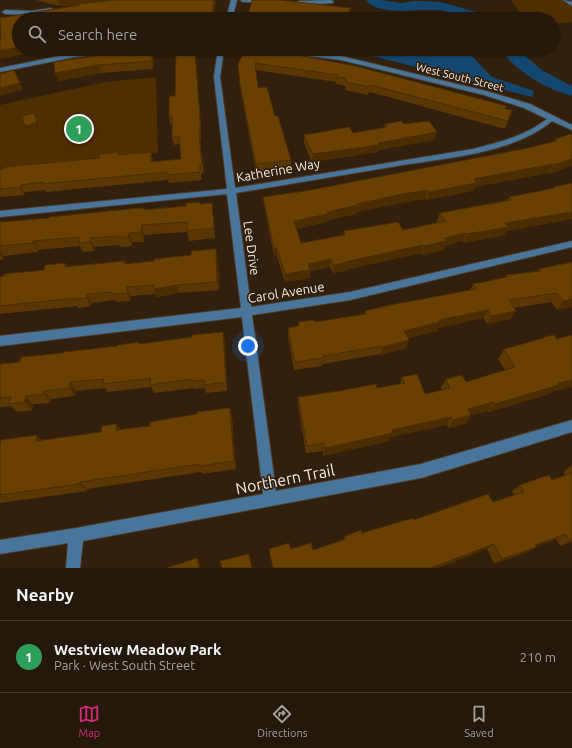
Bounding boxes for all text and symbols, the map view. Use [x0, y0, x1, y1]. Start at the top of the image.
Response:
search box [12, 12, 560, 56]
icon: search [26, 23, 48, 45]
text: Search here [58, 26, 137, 43]
street label: West South Street [415, 60, 506, 94]
pin: 1 [66, 114, 92, 144]
street label: Katherine Way [235, 156, 321, 184]
street label: Lee Drive [241, 220, 263, 276]
street label: Carol Avenue [247, 279, 325, 305]
your location [238, 336, 258, 356]
street label: Northern Trail [234, 461, 336, 497]
text: Nearby [16, 585, 74, 604]
text: Westview Meadow Park [54, 641, 221, 658]
text: 1 [25, 650, 33, 664]
text: 210 m [520, 650, 556, 664]
text: Park · West South Street [54, 658, 195, 672]
tab: Map [78, 703, 100, 739]
tab: Directions [257, 703, 308, 739]
tab: Saved [464, 703, 494, 739]

